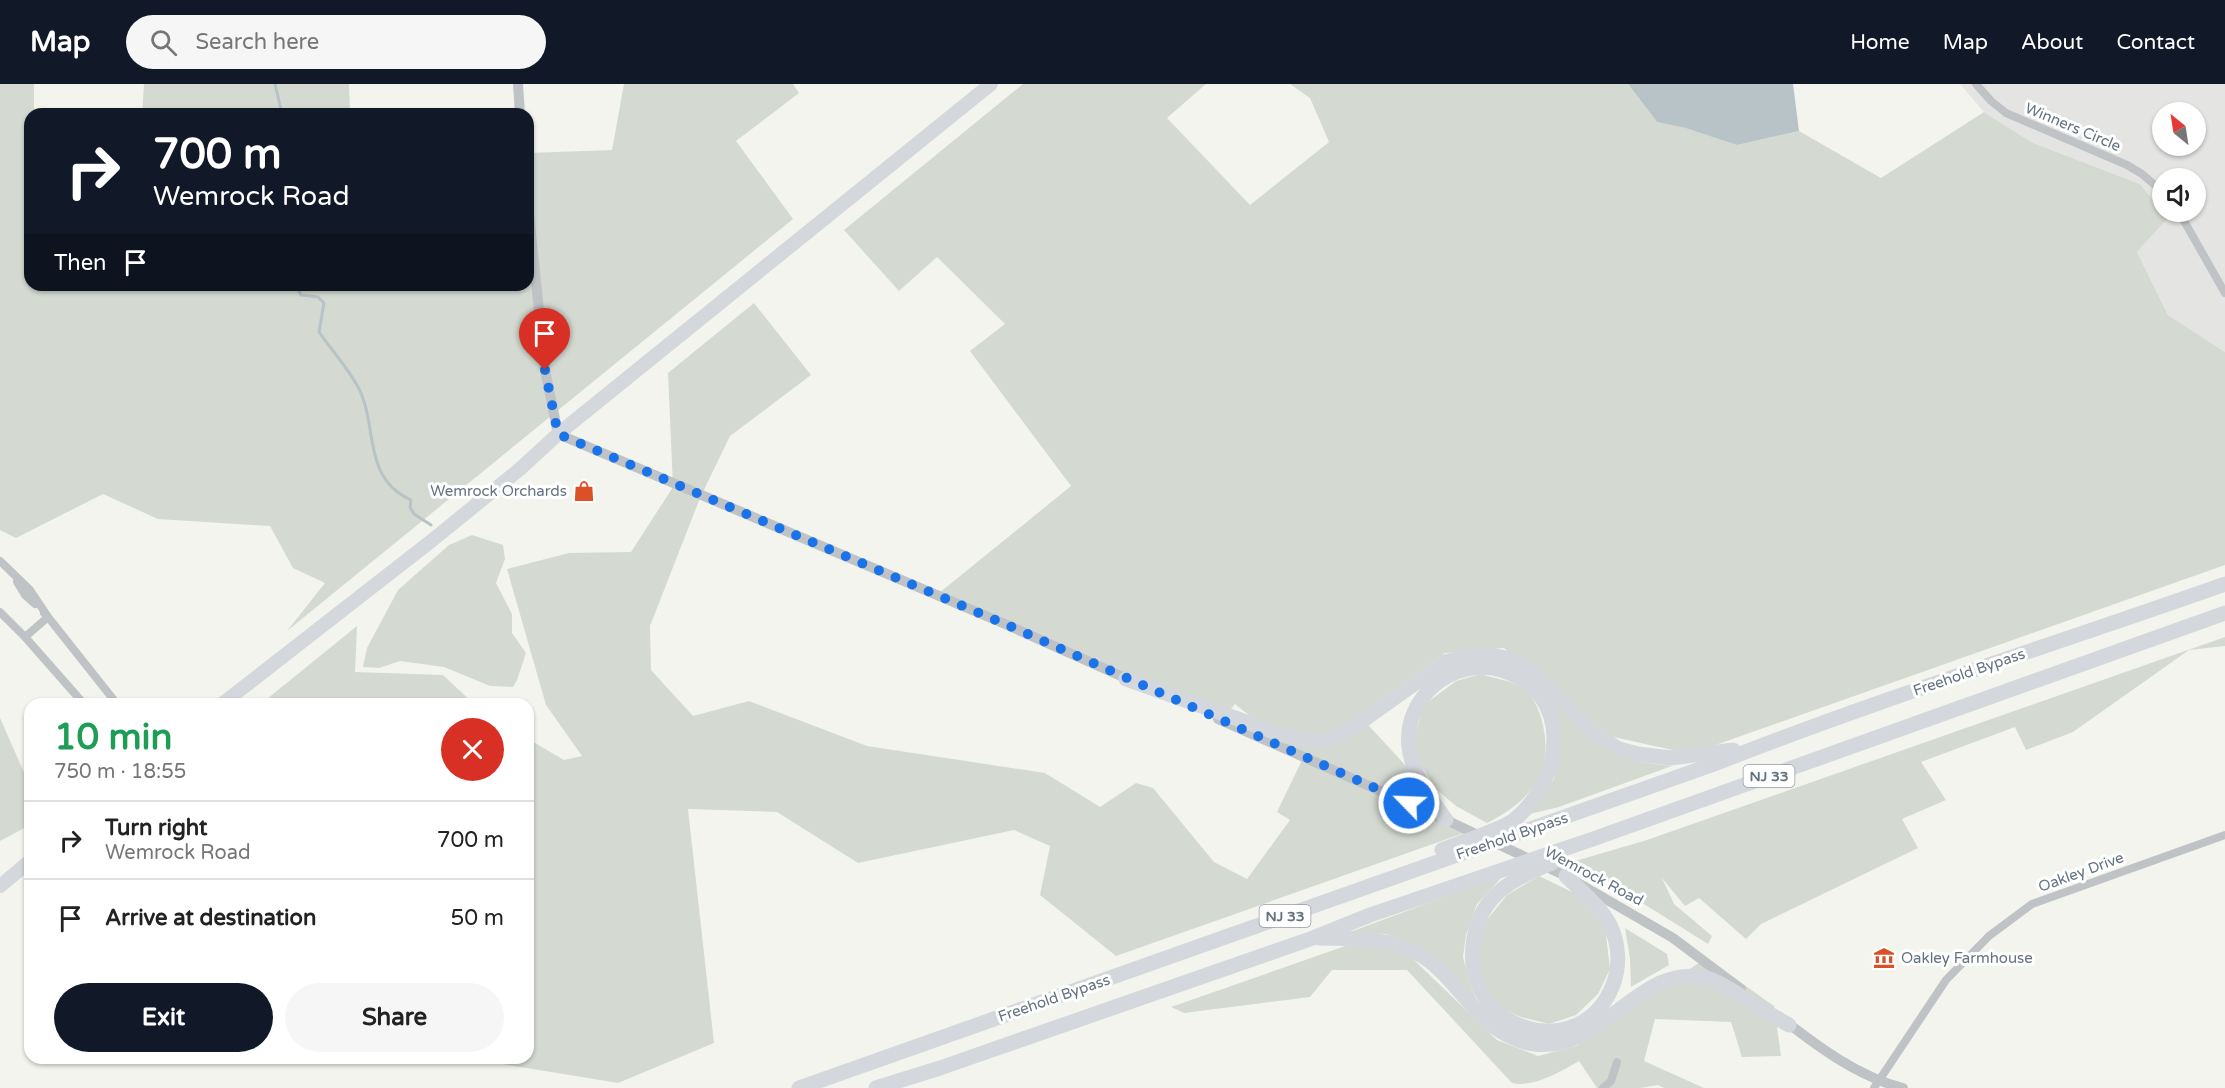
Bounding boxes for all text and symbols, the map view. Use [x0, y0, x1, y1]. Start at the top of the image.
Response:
search box [126, 15, 546, 69]
text: Map [30, 25, 90, 59]
icon: search [147, 26, 180, 59]
text: Search here [195, 29, 319, 55]
text: Home [1850, 30, 1910, 55]
text: Map [1943, 30, 1988, 55]
text: About [2021, 30, 2083, 55]
text: Contact [2116, 30, 2195, 55]
street label: Winners Circle [2022, 99, 2124, 155]
north arrow [2152, 102, 2206, 156]
map controls [2152, 102, 2206, 222]
text: 700 m [153, 129, 282, 180]
icon: right [54, 132, 132, 210]
button: sound [2152, 168, 2206, 222]
text: Wemrock Road [153, 180, 349, 213]
icon: arrive [119, 246, 152, 279]
text: Then [54, 250, 107, 276]
pin [519, 308, 570, 370]
icon: arrive [528, 317, 561, 350]
shop icon: Wemrock Orchards [572, 479, 596, 503]
place label: Wemrock Orchards [430, 482, 567, 500]
street label: Freehold Bypass [1911, 644, 2027, 700]
text: 10 min [54, 716, 173, 759]
button: close [441, 718, 504, 781]
text: 750 m · 18:55 [54, 760, 186, 784]
road number: NJ 33 [1744, 765, 1794, 787]
position arrow [1377, 771, 1441, 835]
street label: Freehold Bypass [1454, 808, 1570, 864]
text: Turn right [105, 815, 207, 841]
icon: right [54, 824, 87, 857]
text: 700 m [437, 827, 504, 853]
text: Wemrock Road [105, 841, 251, 865]
street label: Wemrock Road [1542, 842, 1646, 910]
street label: Oakley Drive [2036, 848, 2126, 896]
icon: arrive [54, 902, 87, 935]
text: Arrive at destination [105, 905, 316, 931]
text: 50 m [450, 905, 504, 931]
road number: NJ 33 [1260, 905, 1310, 927]
museum icon: Oakley Farmhouse [1872, 946, 1896, 970]
place label: Oakley Farmhouse [1901, 949, 2033, 967]
street label: Freehold Bypass [996, 970, 1112, 1026]
button: Exit [54, 983, 273, 1052]
button: Share [285, 983, 504, 1052]

